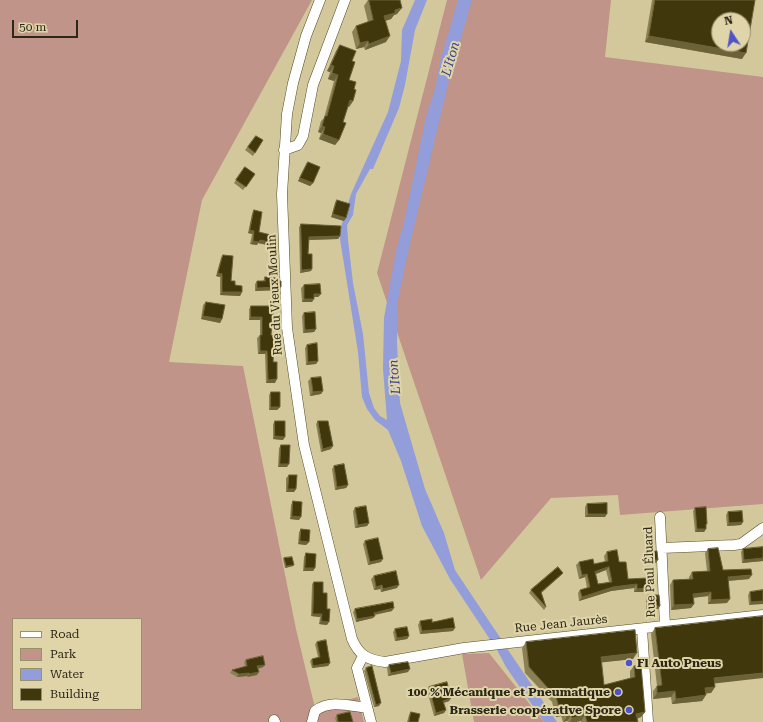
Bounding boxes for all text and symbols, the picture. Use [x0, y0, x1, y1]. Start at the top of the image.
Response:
scale bar [14, 12, 80, 38]
north arrow [711, 12, 751, 52]
text: N [723, 14, 734, 28]
text: 50 m [19, 20, 46, 34]
water label: L'Iton [439, 40, 463, 78]
street label: Rue du Vieux Moulin [265, 234, 285, 356]
water label: L'Iton [386, 359, 404, 395]
street label: Rue Paul Éluard [641, 526, 659, 618]
street label: Rue Jean Jaurès [514, 612, 608, 636]
legend [12, 618, 142, 710]
text: Road [50, 627, 79, 641]
text: Park [50, 647, 76, 661]
place label: Fl Auto Pneus [637, 656, 721, 670]
marker: Fl Auto Pneus [624, 658, 634, 668]
text: Water [50, 667, 84, 681]
place label: 100 % Mécanique et Pneumatique [407, 685, 610, 699]
text: Building [50, 687, 99, 701]
marker: 100 % Mécanique et Pneumatique [613, 687, 623, 697]
place label: Brasserie coopérative Spore [450, 703, 621, 717]
marker: Brasserie coopérative Spore [624, 705, 634, 715]

